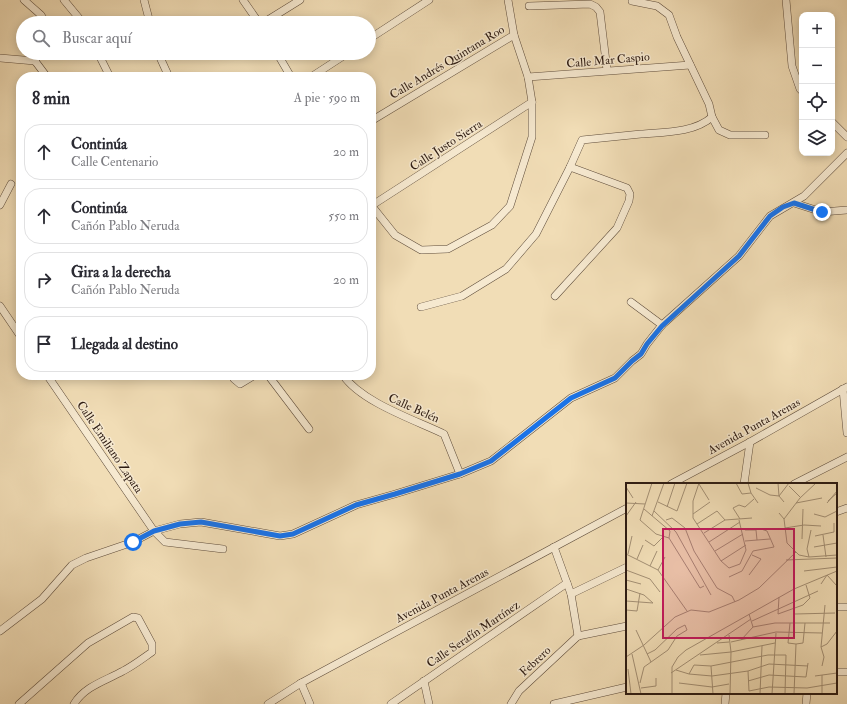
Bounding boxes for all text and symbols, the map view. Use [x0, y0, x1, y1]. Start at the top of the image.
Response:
map controls [799, 12, 835, 156]
button: + [799, 12, 835, 48]
search box [16, 16, 376, 60]
street label: Calle Andrés Quintana Roo [387, 22, 508, 103]
icon: search [30, 27, 52, 49]
text: Buscar aquí [62, 29, 131, 48]
button: − [799, 48, 835, 84]
street label: Calle Mar Caspio [566, 49, 651, 72]
button: locate [799, 84, 835, 120]
text: 8 min [32, 88, 70, 109]
text: A pie · 590 m [294, 90, 360, 106]
street label: Calle Justo Sierra [407, 116, 486, 174]
button: layers [799, 120, 835, 156]
text: Continúa [71, 135, 127, 154]
icon: ahead [33, 141, 55, 163]
text: 20 m [333, 144, 359, 160]
text: Calle Centenario [71, 154, 158, 170]
text: Continúa [71, 199, 127, 218]
route end [813, 203, 831, 221]
icon: ahead [33, 205, 55, 227]
text: 550 m [328, 208, 359, 224]
text: Cañón Pablo Neruda [71, 218, 180, 234]
text: Gira a la derecha [71, 263, 171, 282]
icon: right [33, 269, 55, 291]
text: 20 m [333, 272, 359, 288]
text: Cañón Pablo Neruda [71, 282, 180, 298]
icon: arrive [33, 333, 55, 355]
text: Llegada al destino [71, 335, 178, 354]
street label: Calle Belén [386, 391, 442, 426]
street label: Avenida Punta Arenas [705, 395, 803, 458]
street label: Calle Emiliano Zapata [73, 398, 147, 497]
inset map [626, 483, 837, 694]
route start [124, 533, 142, 551]
street label: Avenida Punta Arenas [392, 565, 491, 627]
street label: Calle Serafín Martínez [424, 598, 523, 671]
street label: Febrero [516, 643, 554, 680]

